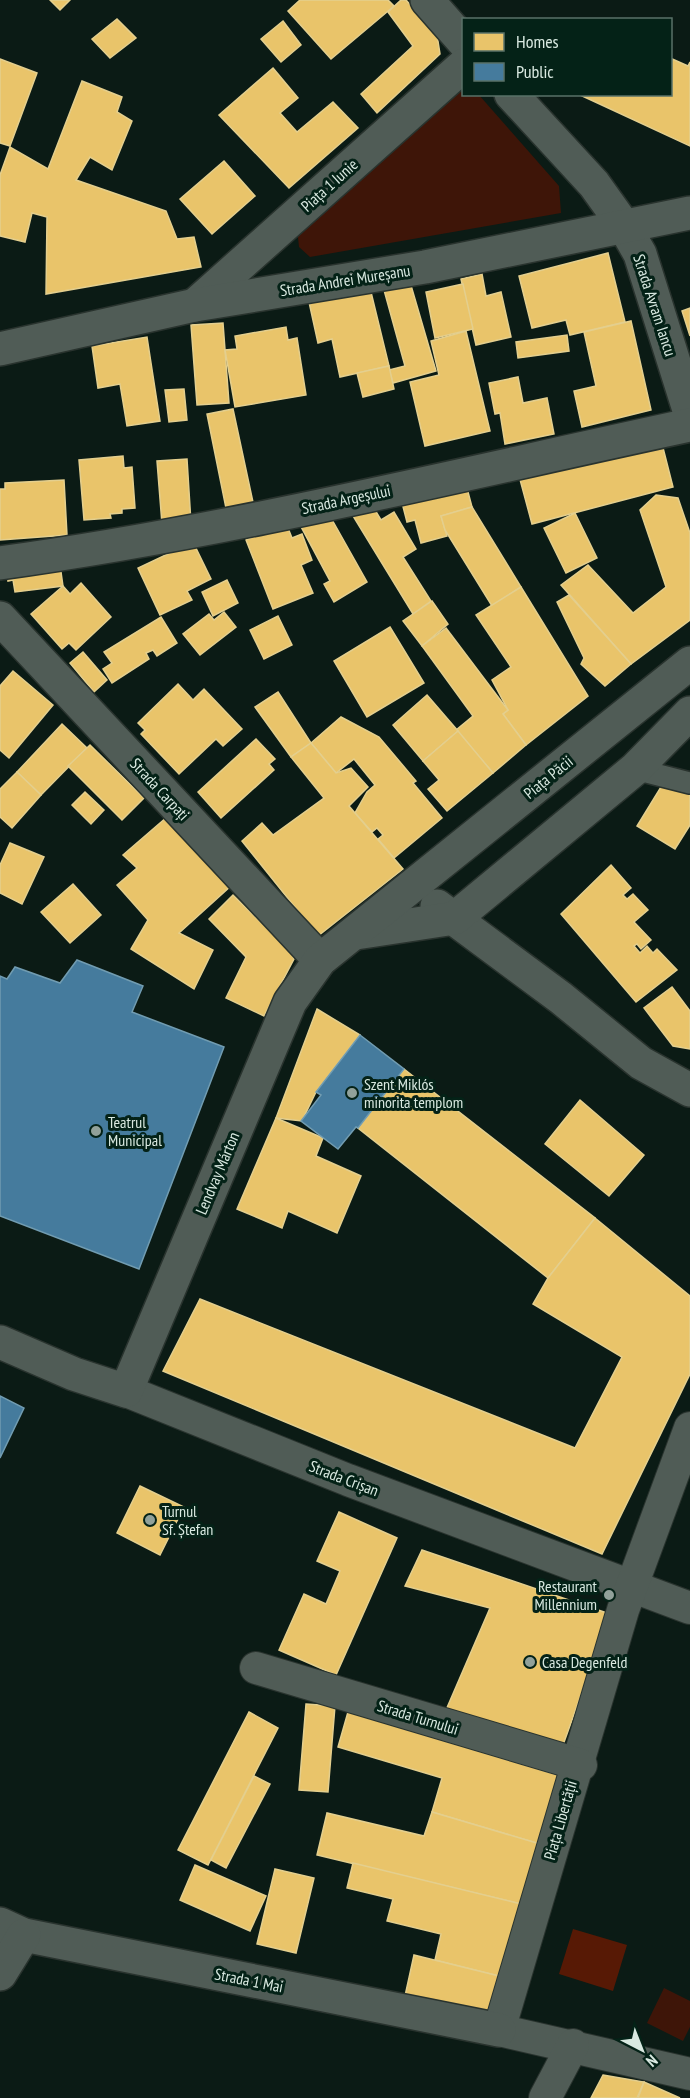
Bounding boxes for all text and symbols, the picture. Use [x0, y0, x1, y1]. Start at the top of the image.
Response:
legend [462, 18, 672, 96]
text: Homes [516, 30, 559, 53]
text: Public [516, 60, 554, 83]
street label: Piața 1 Iunie [296, 154, 362, 216]
street label: Strada Avram Iancu [629, 252, 681, 359]
street label: Strada Andrei Mureșanu [278, 260, 412, 300]
street label: Strada Argeșului [300, 480, 392, 518]
street label: Piața Păcii [519, 751, 577, 803]
street label: Strada Carpați [126, 754, 194, 824]
place label: Szent Miklós minorita templom [364, 1074, 463, 1112]
marker: Szent Miklós minorita templom [345, 1086, 359, 1100]
place label: Teatrul Municipal [108, 1112, 162, 1150]
marker: Teatrul Municipal [89, 1124, 103, 1138]
street label: Lendvay Márton [191, 1129, 243, 1217]
street label: Strada Crișan [307, 1456, 381, 1500]
place label: Turnul Sf. Ștefan [162, 1501, 213, 1539]
marker: Turnul Sf. Ștefan [143, 1513, 157, 1527]
place label: Restaurant Millennium [534, 1576, 598, 1614]
marker: Restaurant Millennium [602, 1588, 616, 1602]
place label: Casa Degenfeld [542, 1652, 627, 1672]
marker: Casa Degenfeld [523, 1655, 537, 1669]
street label: Strada Turnului [375, 1695, 461, 1739]
street label: Piața Libertății [539, 1778, 581, 1862]
street label: Strada 1 Mai [213, 1964, 285, 1996]
north arrow [612, 2020, 672, 2080]
text: N [642, 2051, 662, 2071]

